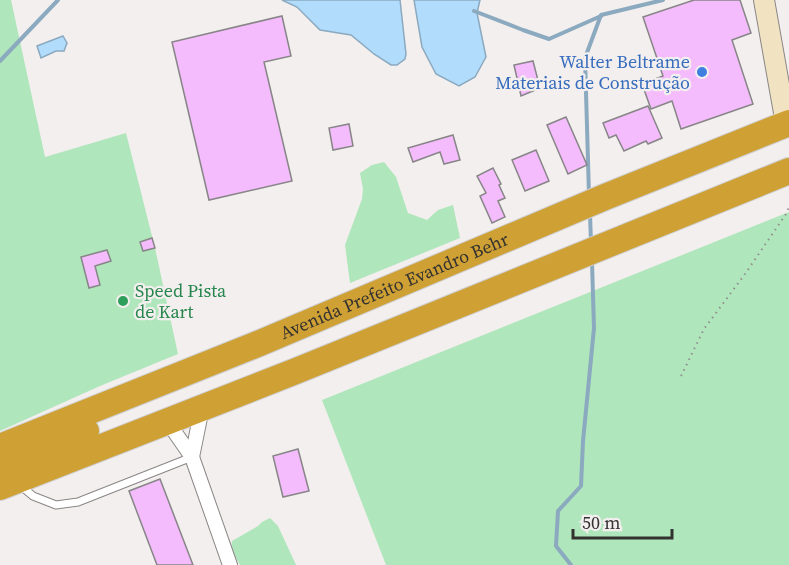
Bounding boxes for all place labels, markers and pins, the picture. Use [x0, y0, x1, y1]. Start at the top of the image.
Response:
place label: Walter Beltrame Materiais de Construção [495, 49, 690, 95]
marker: Walter Beltrame Materiais de Construção [695, 65, 709, 79]
place label: Speed Pista de Kart [135, 278, 227, 324]
marker: Speed Pista de Kart [116, 294, 130, 308]

